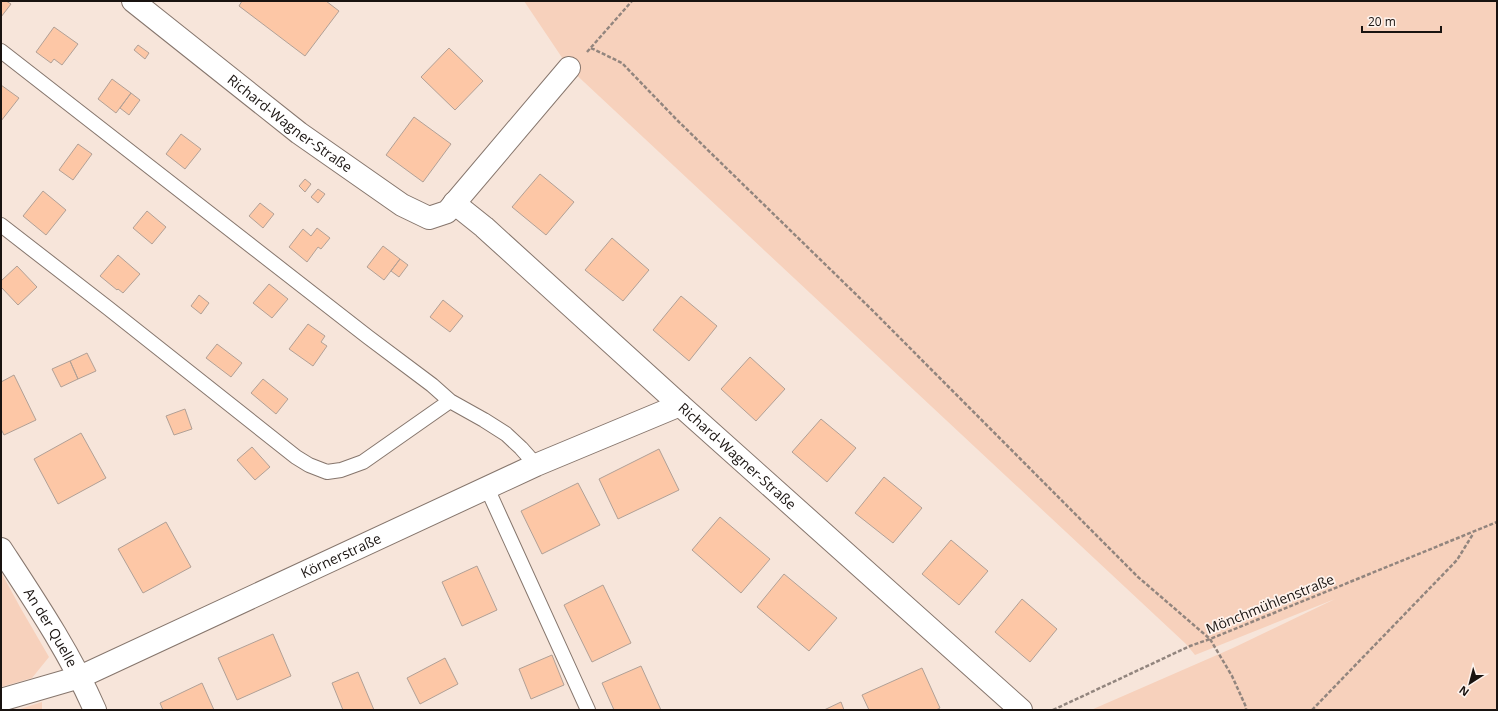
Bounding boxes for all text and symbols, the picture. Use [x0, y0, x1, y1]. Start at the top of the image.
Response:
scale bar [1362, 8, 1441, 34]
text: 20 m [1368, 13, 1396, 30]
street label: Richard-Wagner-Straße [224, 70, 356, 176]
street label: Richard-Wagner-Straße [675, 398, 801, 514]
street label: Körnerstraße [297, 528, 384, 582]
street label: Mönchmühlenstraße [1203, 569, 1337, 638]
street label: An der Quelle [20, 584, 82, 670]
north arrow [1450, 663, 1490, 703]
text: N [1456, 683, 1472, 700]

